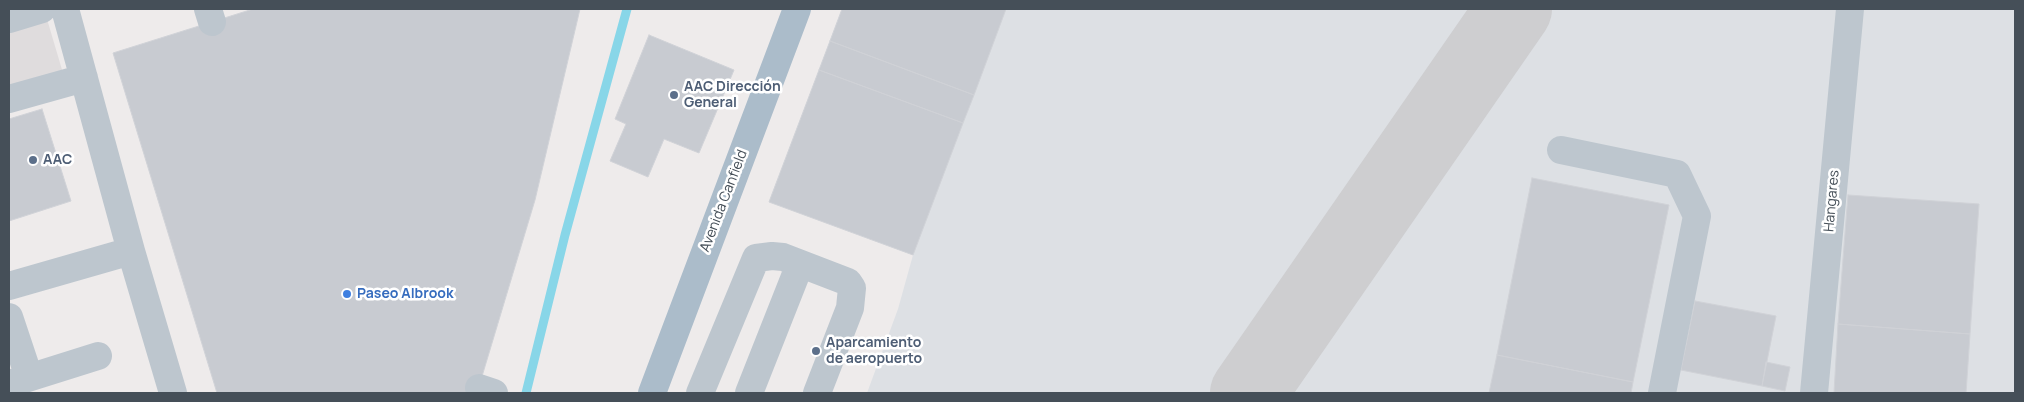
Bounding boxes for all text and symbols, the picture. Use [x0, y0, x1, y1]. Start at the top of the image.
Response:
place label: AAC Dirección General [684, 79, 781, 111]
marker: AAC Dirección General [668, 89, 680, 101]
street label: Avenida Canfield [697, 148, 751, 254]
place label: AAC [43, 152, 72, 168]
marker: AAC [27, 154, 39, 166]
street label: Hangares [1821, 169, 1843, 233]
place label: Paseo Albrook [357, 286, 453, 302]
marker: Paseo Albrook [341, 288, 353, 300]
place label: Aparcamiento de aeropuerto [826, 335, 922, 368]
marker: Aparcamiento de aeropuerto [810, 345, 822, 357]

